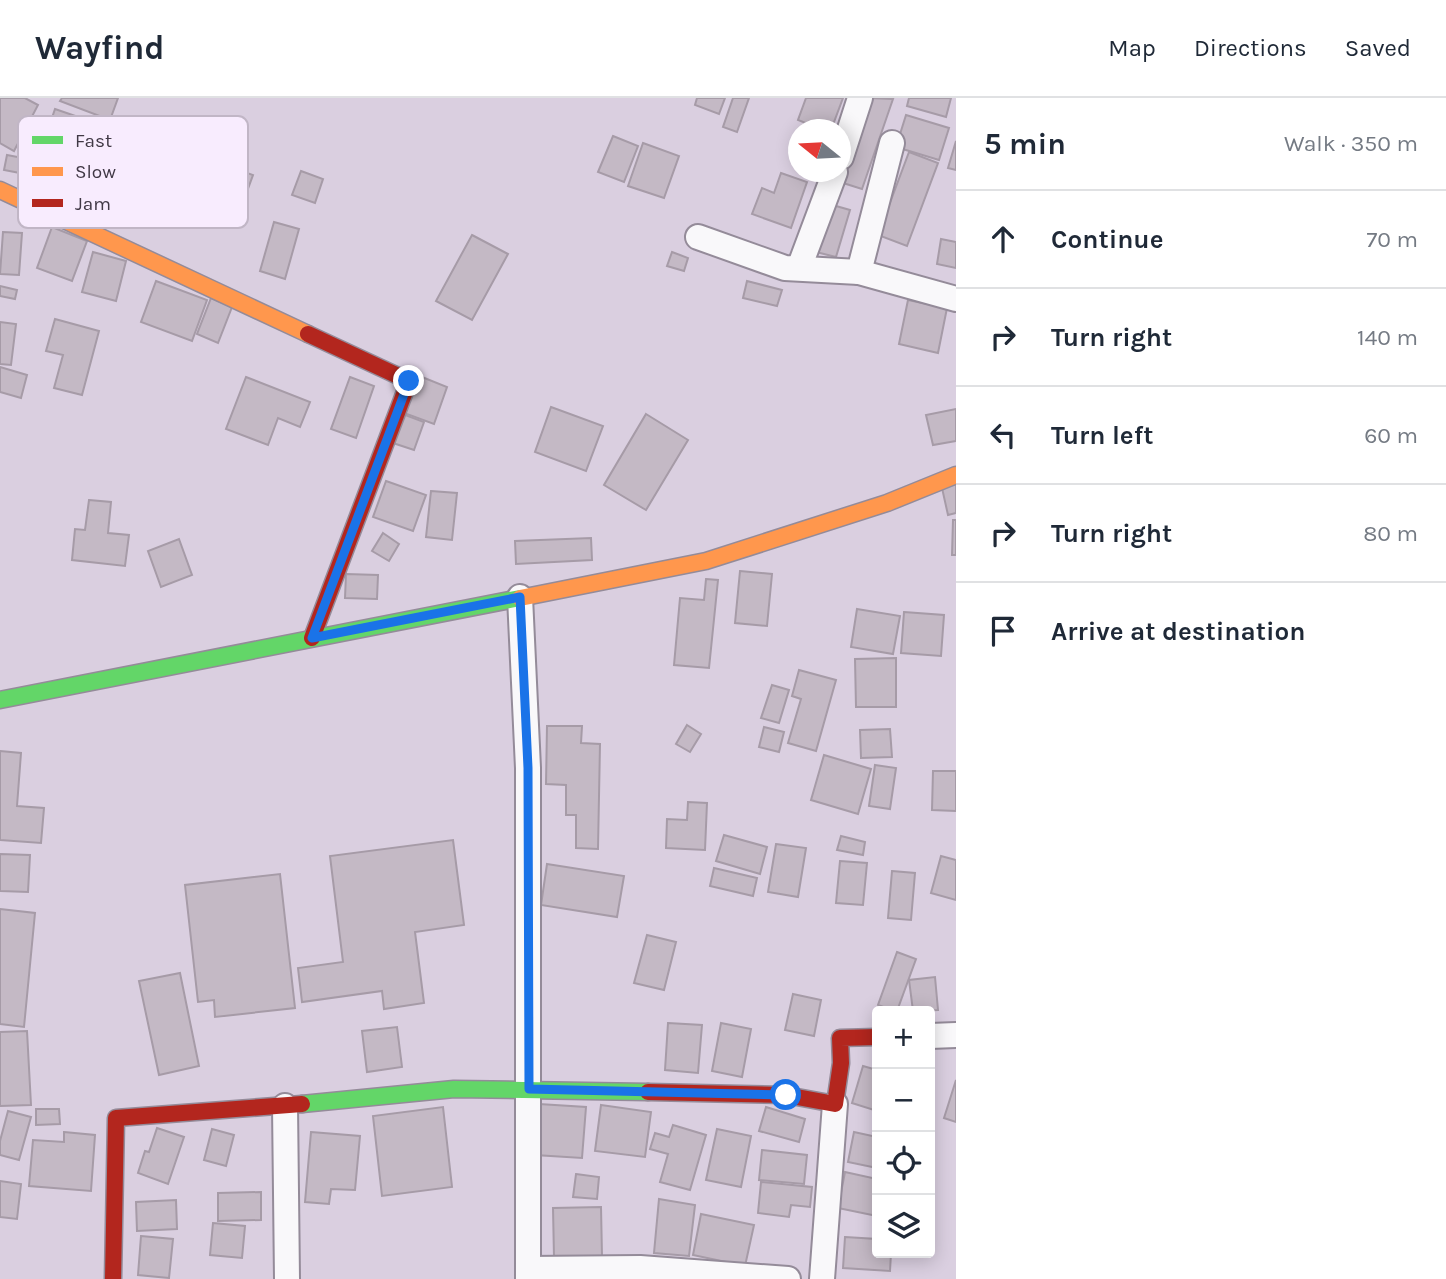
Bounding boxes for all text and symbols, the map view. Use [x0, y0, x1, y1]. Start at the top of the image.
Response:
text: Wayfind [35, 29, 165, 67]
text: Map [1108, 34, 1156, 62]
text: Directions [1194, 34, 1307, 62]
text: Saved [1345, 34, 1411, 62]
legend [18, 116, 248, 228]
north arrow [788, 119, 851, 182]
text: 5 min [984, 126, 1066, 162]
text: Fast [75, 130, 112, 152]
text: Walk · 350 m [1284, 130, 1418, 157]
text: Slow [75, 161, 116, 183]
text: Jam [75, 193, 111, 215]
icon: ahead [984, 220, 1022, 258]
text: Continue [1051, 224, 1163, 255]
text: 70 m [1367, 226, 1418, 253]
icon: right [984, 318, 1022, 356]
text: Turn right [1051, 322, 1172, 353]
text: 140 m [1357, 324, 1418, 351]
route end [393, 365, 424, 396]
icon: left [984, 416, 1022, 454]
text: Turn left [1051, 420, 1153, 451]
text: 60 m [1364, 422, 1418, 449]
icon: right [984, 514, 1022, 552]
text: Turn right [1051, 518, 1172, 549]
text: 80 m [1363, 520, 1418, 547]
icon: arrive [984, 612, 1022, 650]
text: Arrive at destination [1051, 616, 1305, 647]
map controls [872, 1006, 935, 1258]
button: + [872, 1006, 935, 1069]
button: − [872, 1069, 935, 1132]
route start [770, 1079, 801, 1110]
button: locate [872, 1132, 935, 1195]
button: layers [872, 1195, 935, 1258]

